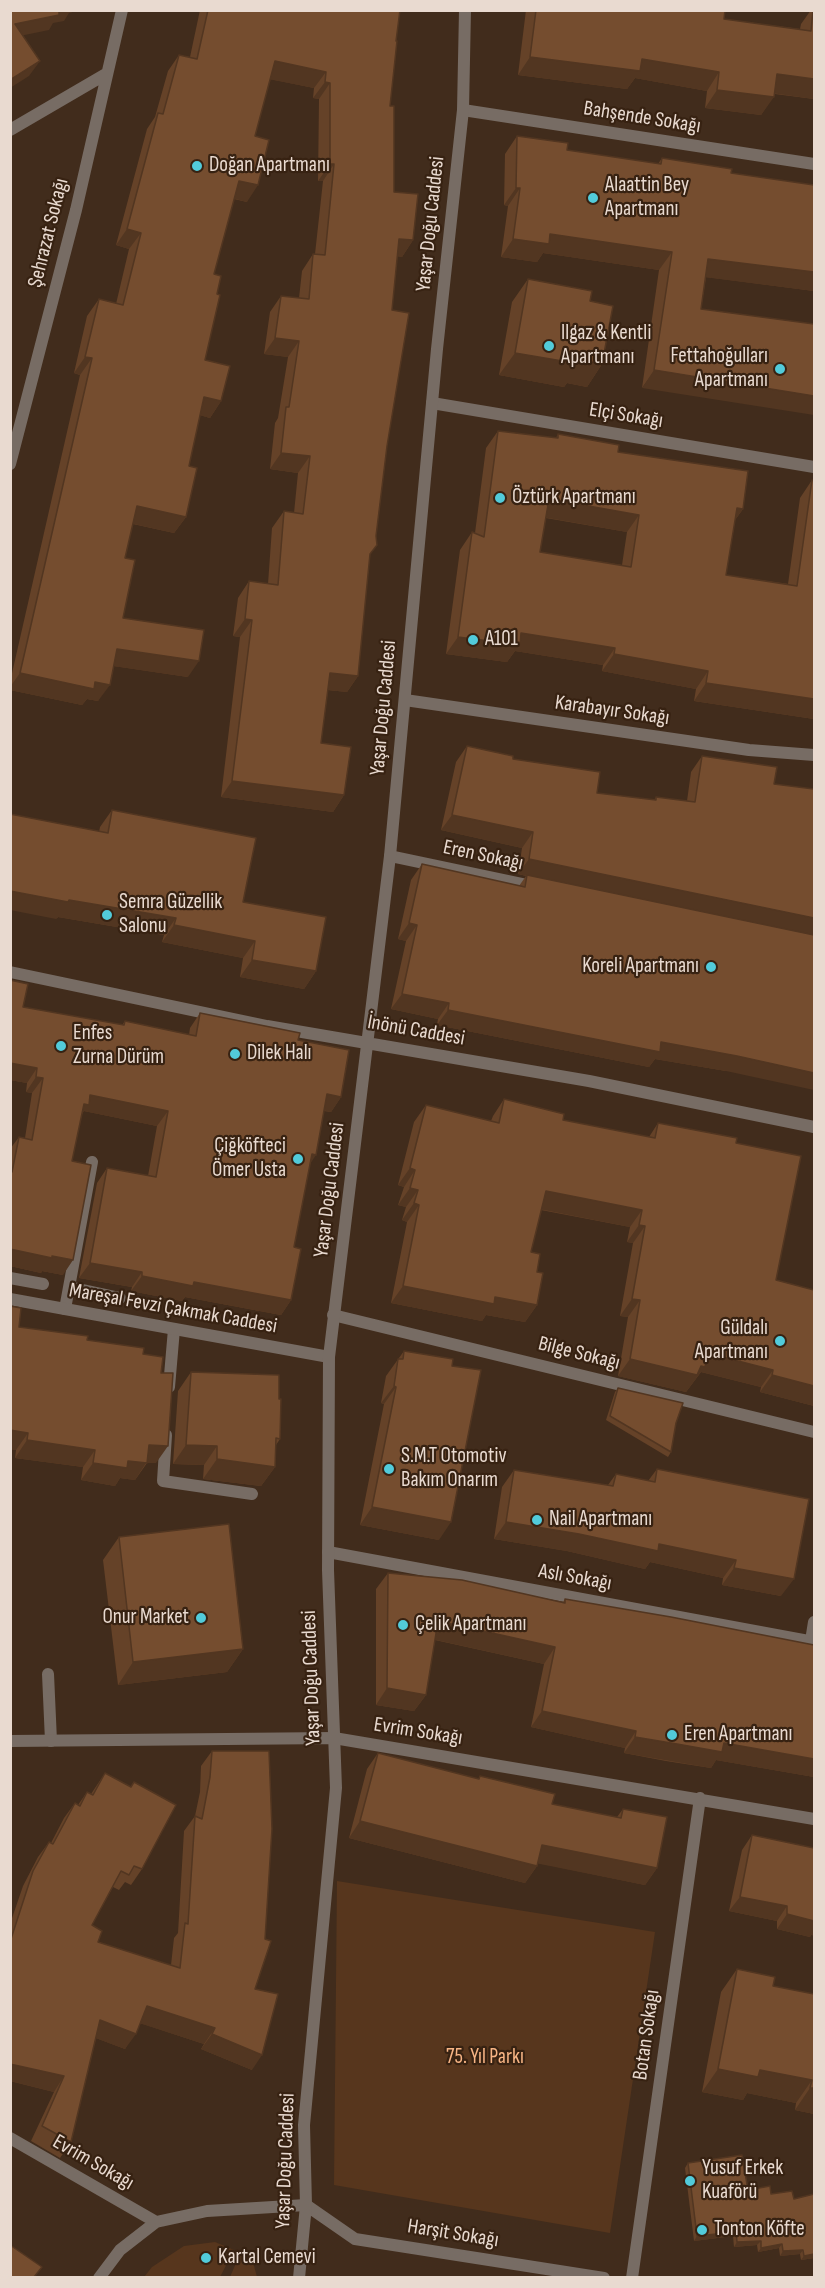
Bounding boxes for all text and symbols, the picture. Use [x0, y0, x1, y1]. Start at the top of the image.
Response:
street label: Bahşende Sokağı [582, 96, 702, 140]
place label: Doğan Apartmanı [209, 153, 330, 179]
street label: Yaşar Doğu Caddesi [411, 155, 451, 293]
marker: Doğan Apartmanı [190, 159, 204, 173]
place label: Alaattin Bey Apartmanı [605, 173, 689, 223]
street label: Şehrazat Sokağı [23, 176, 75, 290]
marker: Alaattin Bey Apartmanı [586, 191, 600, 205]
place label: Ilgaz & Kentli Apartmanı [561, 321, 652, 371]
marker: Ilgaz & Kentli Apartmanı [542, 339, 556, 353]
place label: Fettahoğulları Apartmanı [671, 344, 768, 394]
marker: Fettahoğulları Apartmanı [773, 362, 787, 376]
street label: Elçi Sokağı [587, 398, 665, 434]
place label: Öztürk Apartmanı [512, 485, 636, 511]
marker: Öztürk Apartmanı [493, 491, 507, 505]
place label: A101 [485, 627, 518, 653]
marker: A101 [466, 633, 480, 647]
street label: Yaşar Doğu Caddesi [366, 639, 402, 777]
street label: Karabayır Sokağı [553, 690, 671, 732]
street label: Eren Sokağı [441, 835, 525, 877]
place label: Semra Güzellik Salonu [119, 890, 222, 940]
marker: Semra Güzellik Salonu [100, 908, 114, 922]
place label: Koreli Apartmanı [582, 954, 699, 980]
marker: Koreli Apartmanı [704, 960, 718, 974]
street label: İnönü Caddesi [365, 1010, 467, 1052]
place label: Enfes Zurna Dürüm [73, 1021, 164, 1071]
marker: Enfes Zurna Dürüm [54, 1039, 68, 1053]
place label: Dilek Halı [247, 1041, 312, 1067]
marker: Dilek Halı [228, 1047, 242, 1061]
street label: Yaşar Doğu Caddesi [309, 1121, 351, 1259]
place label: Çiğköfteci Ömer Usta [212, 1134, 286, 1184]
marker: Çiğköfteci Ömer Usta [291, 1152, 305, 1166]
street label: Mareşal Fevzi Çakmak Caddesi [67, 1278, 279, 1340]
place label: Güldalı Apartmanı [695, 1316, 768, 1366]
street label: Bilge Sokağı [536, 1332, 622, 1376]
marker: Güldalı Apartmanı [773, 1334, 787, 1348]
place label: S.M.T Otomotiv Bakım Onarım [401, 1444, 507, 1494]
marker: S.M.T Otomotiv Bakım Onarım [382, 1462, 396, 1476]
place label: Nail Apartmanı [549, 1507, 652, 1533]
marker: Nail Apartmanı [530, 1513, 544, 1527]
street label: Aslı Sokağı [536, 1559, 614, 1597]
place label: Onur Market [102, 1605, 189, 1631]
street label: Yaşar Doğu Caddesi [297, 1610, 327, 1746]
marker: Onur Market [194, 1611, 208, 1625]
place label: Çelik Apartmanı [415, 1612, 526, 1638]
marker: Çelik Apartmanı [396, 1618, 410, 1632]
street label: Evrim Sokağı [372, 1713, 464, 1751]
place label: Eren Apartmanı [684, 1722, 792, 1748]
marker: Eren Apartmanı [665, 1728, 679, 1742]
street label: Botan Sokağı [628, 1988, 666, 2082]
park label: 75. Yıl Parkı [446, 2045, 524, 2071]
street label: Yaşar Doğu Caddesi [271, 2093, 301, 2229]
street label: Evrim Sokağı [48, 2130, 138, 2196]
place label: Yusuf Erkek Kuaförü [702, 2156, 783, 2206]
marker: Yusuf Erkek Kuaförü [683, 2174, 697, 2188]
street label: Harşit Sokağı [406, 2214, 500, 2254]
place label: Tonton Köfte [714, 2217, 805, 2243]
marker: Tonton Köfte [695, 2223, 709, 2237]
place label: Kartal Cemevi [218, 2245, 316, 2271]
marker: Kartal Cemevi [199, 2251, 213, 2265]

